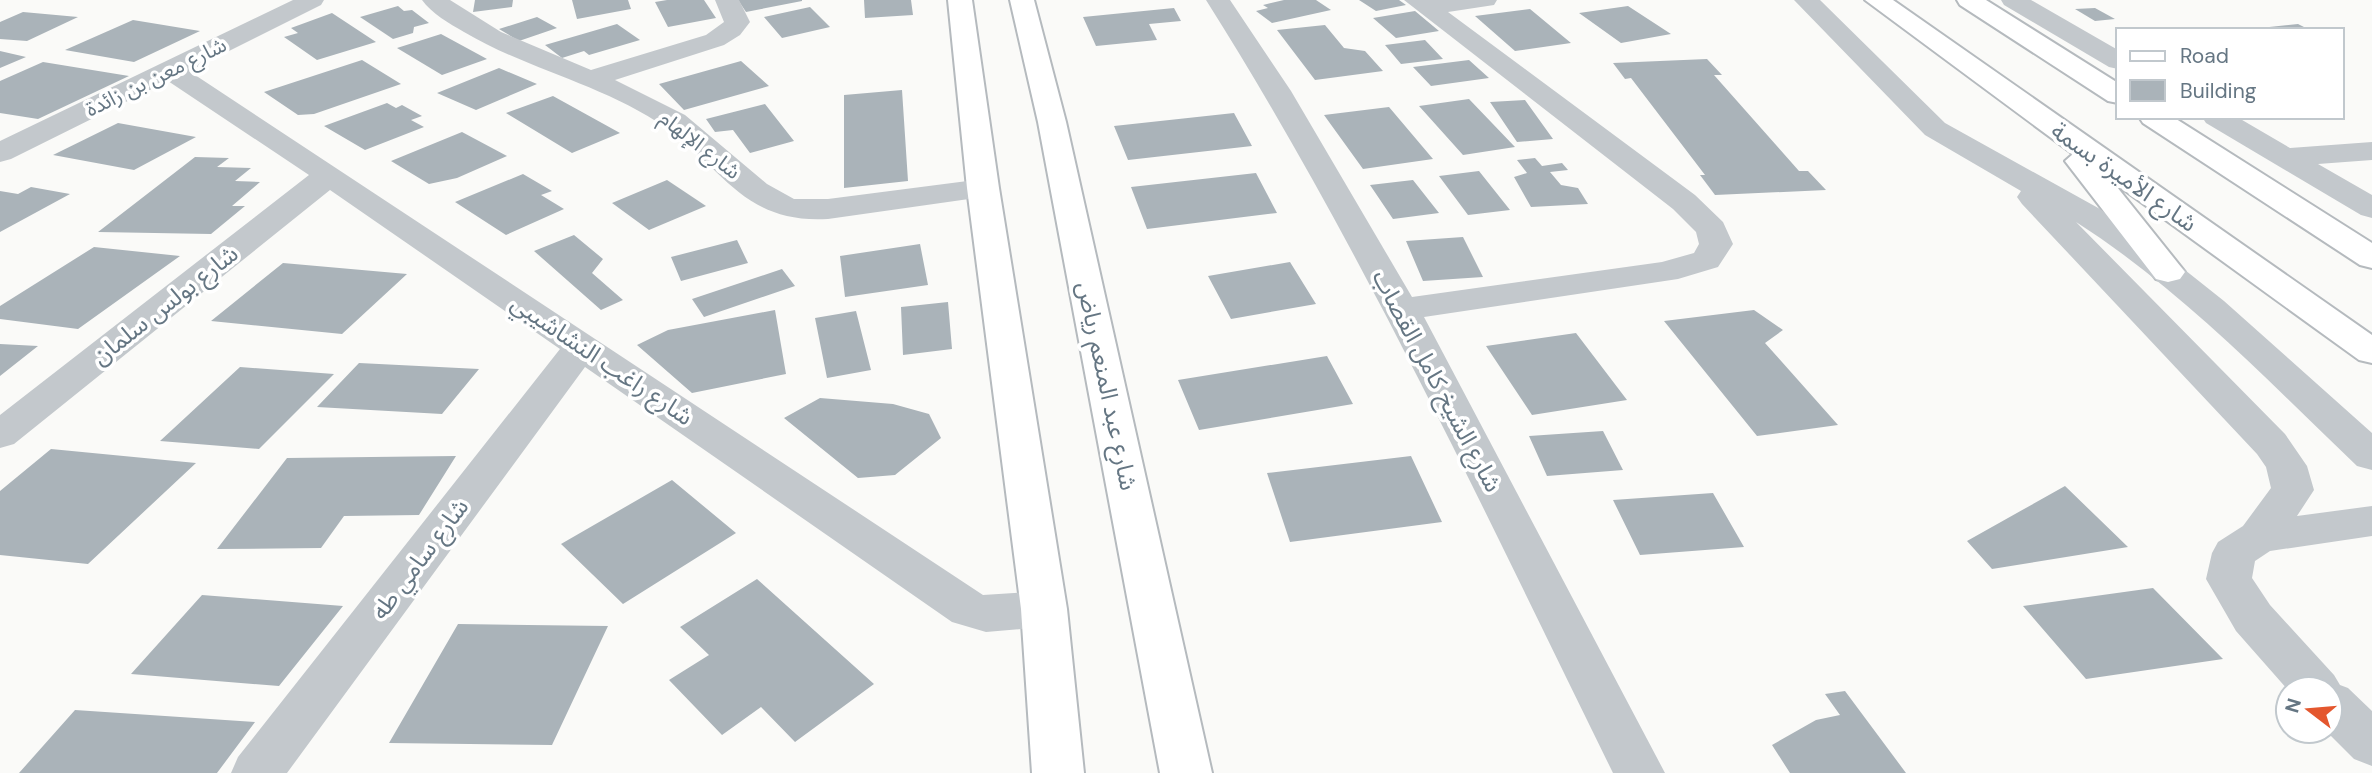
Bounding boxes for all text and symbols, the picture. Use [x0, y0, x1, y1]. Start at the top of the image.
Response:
legend [2116, 28, 2344, 119]
street label: شارع معن بن زائدة [81, 31, 232, 124]
text: Road [2180, 42, 2229, 70]
text: Building [2180, 77, 2257, 105]
street label: شارع الإلهام [652, 104, 746, 187]
street label: شارع الأميرة بسمة [2044, 115, 2203, 240]
street label: شارع بولس سلمان [85, 238, 245, 373]
street label: شارع الشيخ كامل القصاب [1364, 264, 1509, 498]
street label: شارع عبد المنعم رياض [1068, 279, 1145, 494]
street label: شارع راغب النشاشيبي [503, 287, 699, 435]
street label: شارع سامي طه [364, 492, 478, 627]
north arrow [2274, 675, 2344, 745]
text: N [2279, 695, 2307, 716]

